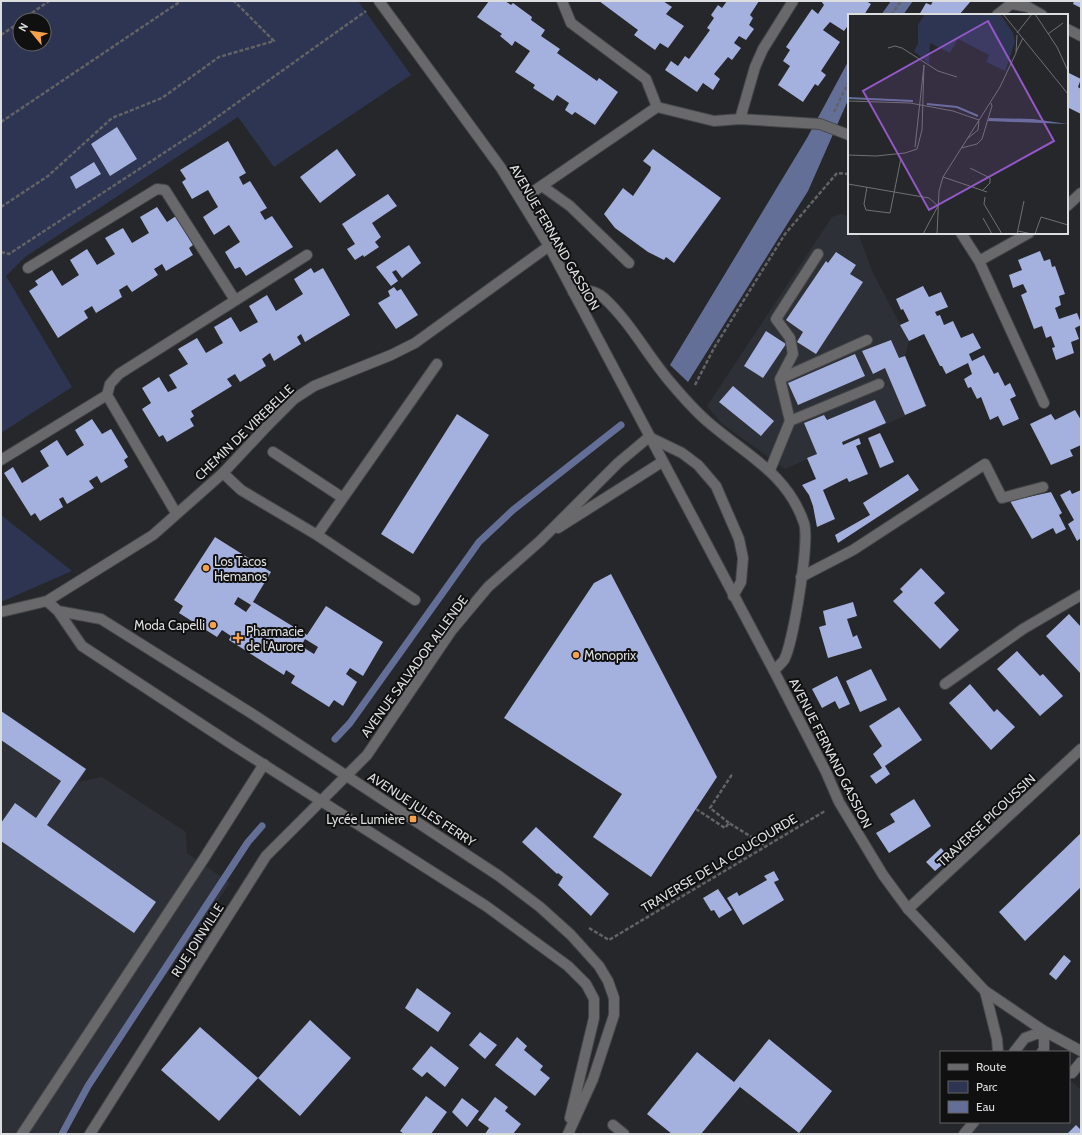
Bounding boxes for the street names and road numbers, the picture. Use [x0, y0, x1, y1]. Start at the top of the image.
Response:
street label: AVENUE FERNAND GASSION [507, 161, 603, 313]
street label: CHEMIN DE VIREBELLE [191, 381, 297, 483]
street label: AVENUE SALVADOR ALLENDE [357, 592, 471, 740]
street label: AVENUE FERNAND GASSION [786, 675, 876, 831]
street label: AVENUE JULES FERRY [365, 768, 479, 850]
street label: TRAVERSE PICOUSSIN [934, 770, 1038, 870]
street label: TRAVERSE DE LA COUCOURDE [638, 810, 800, 916]
street label: RUE JOINVILLE [167, 900, 227, 980]

